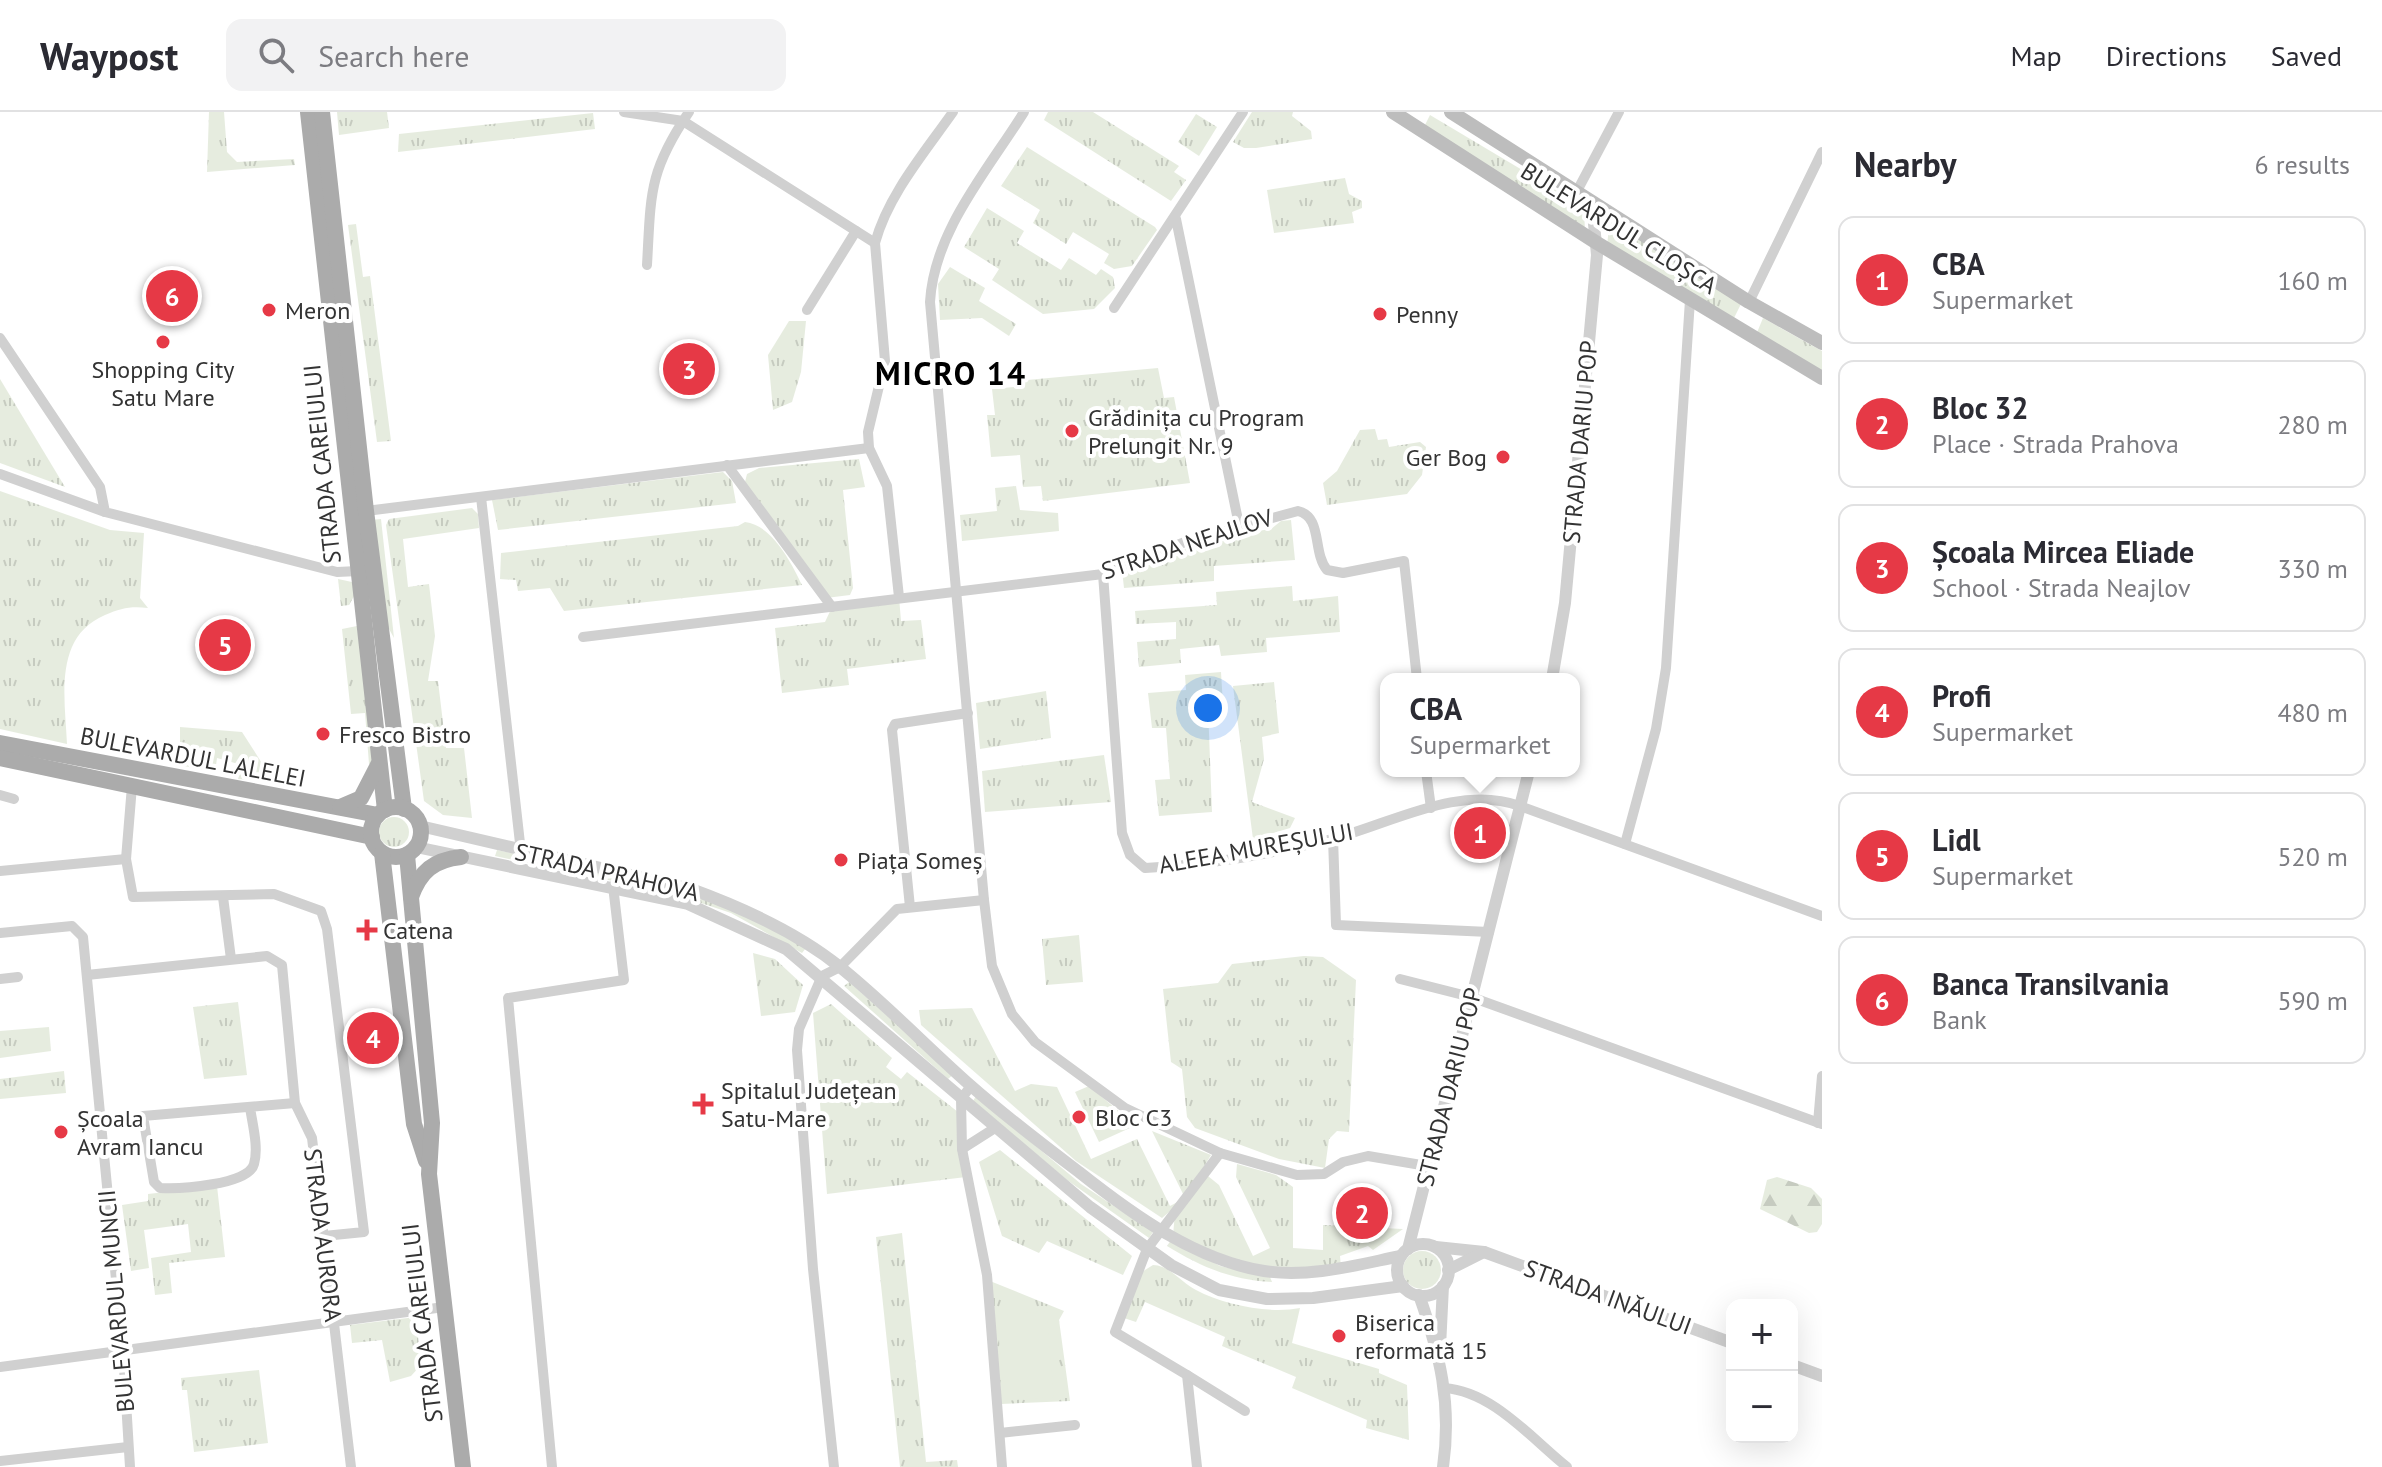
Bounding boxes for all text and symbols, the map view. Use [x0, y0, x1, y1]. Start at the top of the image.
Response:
search box [226, 19, 786, 91]
text: Waypost [40, 31, 178, 80]
icon: search [254, 33, 298, 77]
text: Search here [318, 36, 469, 75]
text: Map [2011, 37, 2062, 74]
text: Directions [2106, 37, 2227, 74]
text: Saved [2271, 37, 2342, 74]
text: Nearby [1854, 142, 1956, 186]
text: 6 results [2255, 148, 2350, 181]
street label: BULEVARDUL CLOȘCA [1515, 155, 1723, 301]
text: CBA [1932, 244, 1985, 283]
text: 1 [1875, 264, 1889, 297]
text: 160 m [2277, 264, 2348, 297]
pin: 6 [146, 266, 198, 326]
text: Supermarket [1932, 283, 2073, 316]
place label: Meron [285, 295, 350, 326]
place label: Penny [1396, 299, 1458, 330]
marker: Meron [260, 301, 278, 319]
marker: Penny [1371, 305, 1389, 323]
marker: Shopping City Satu Mare [154, 333, 172, 351]
pin: 3 [663, 339, 715, 399]
street label: STRADA DARIU POP [1556, 339, 1604, 545]
district label: MICRO 14 [875, 352, 1027, 394]
place label: Shopping City Satu Mare [91, 354, 235, 413]
street label: STRADA CAREIULUI [296, 363, 348, 565]
text: Bloc 32 [1932, 388, 2029, 427]
place label: Grădinița cu Program Prelungit Nr. 9 [1088, 402, 1304, 461]
text: 2 [1875, 408, 1889, 441]
text: 280 m [2277, 408, 2348, 441]
marker: Grădinița cu Program Prelungit Nr. 9 [1063, 422, 1081, 440]
text: Place · Strada Prahova [1932, 427, 2179, 460]
place label: Ger Bog [1406, 442, 1487, 473]
marker: Ger Bog [1494, 448, 1512, 466]
street label: STRADA NEAJLOV [1097, 502, 1277, 586]
text: Școala Mircea Eliade [1932, 532, 2194, 571]
text: 3 [1875, 552, 1889, 585]
text: 330 m [2277, 552, 2348, 585]
text: School · Strada Neajlov [1932, 571, 2191, 604]
pin: 5 [199, 615, 251, 675]
popup [1380, 673, 1580, 777]
text: Profi [1932, 676, 1992, 715]
your location [1188, 688, 1228, 728]
text: CBA [1410, 689, 1462, 728]
text: 4 [1875, 696, 1889, 729]
text: 480 m [2277, 696, 2348, 729]
text: Supermarket [1932, 715, 2073, 748]
place label: Fresco Bistro [339, 719, 471, 750]
street label: BULEVARDUL LALELEI [78, 720, 308, 794]
marker: Fresco Bistro [314, 725, 332, 743]
text: Supermarket [1410, 728, 1550, 761]
pin: 1 [1454, 803, 1506, 863]
street label: ALEEA MUREȘULUI [1156, 816, 1356, 880]
text: Lidl [1932, 820, 1980, 859]
street label: STRADA PRAHOVA [512, 836, 702, 908]
text: 5 [1875, 840, 1889, 873]
text: 520 m [2277, 840, 2348, 873]
place label: Piața Someș [857, 845, 983, 876]
marker: Piața Someș [832, 851, 850, 869]
text: Supermarket [1932, 859, 2073, 892]
place label: Catena [383, 915, 453, 946]
marker: Catena [358, 921, 376, 939]
text: Banca Transilvania [1932, 964, 2169, 1003]
street label: STRADA DARIU POP [1409, 984, 1489, 1190]
text: 6 [1875, 984, 1889, 1017]
text: 590 m [2277, 984, 2348, 1017]
text: Bank [1932, 1003, 1987, 1036]
pin: 4 [347, 1008, 399, 1068]
place label: Spitalul Județean Satu-Mare [721, 1075, 897, 1134]
marker: Spitalul Județean Satu-Mare [692, 1093, 714, 1115]
place label: Bloc C3 [1095, 1102, 1172, 1133]
place label: Școala Avram Iancu [77, 1103, 204, 1162]
marker: Bloc C3 [1070, 1108, 1088, 1126]
marker: Școala Avram Iancu [52, 1123, 70, 1141]
street label: STRADA AURORA [297, 1146, 349, 1324]
pin: 2 [1336, 1183, 1388, 1243]
street label: BULEVARDUL MUNCII [91, 1188, 141, 1414]
street label: STRADA CAREIULUI [394, 1222, 450, 1424]
street label: STRADA INĂULUI [1520, 1252, 1696, 1342]
map controls [1726, 1299, 1798, 1443]
button: + [1726, 1299, 1798, 1371]
place label: Biserica reformată 15 [1355, 1307, 1488, 1366]
marker: Biserica reformată 15 [1330, 1327, 1348, 1345]
button: − [1726, 1371, 1798, 1443]

